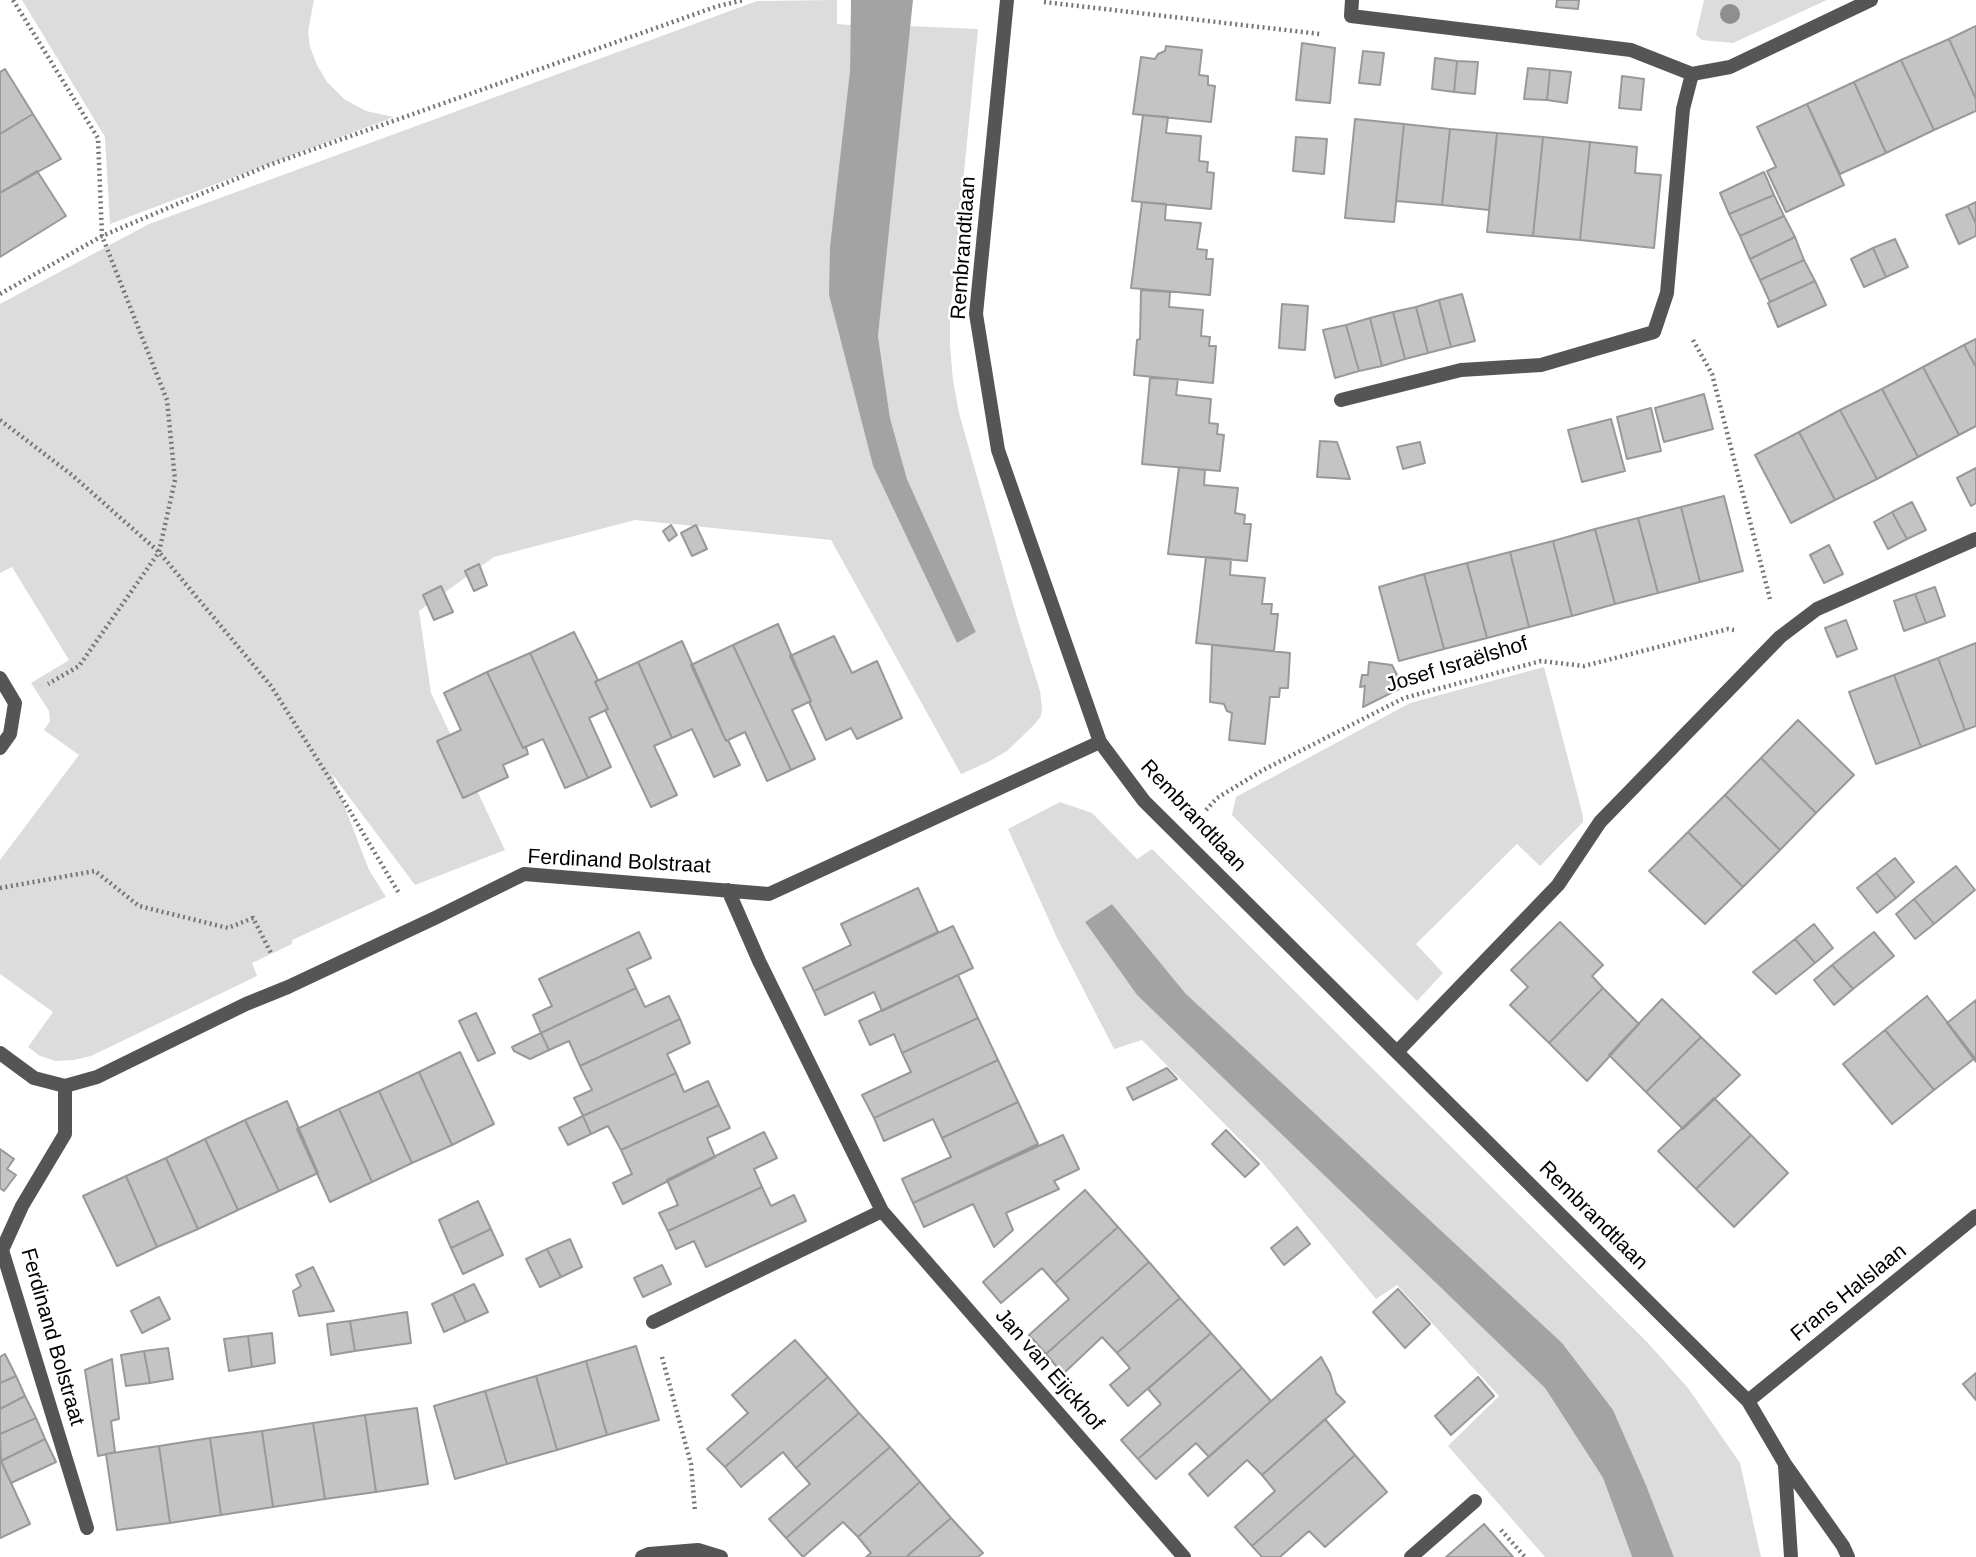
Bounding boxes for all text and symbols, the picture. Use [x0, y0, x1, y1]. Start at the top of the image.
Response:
street label: Rembrandtlaan [946, 176, 982, 320]
street label: Josef Israëlshof [1383, 631, 1531, 699]
street label: Rembrandtlaan [1135, 755, 1251, 877]
street label: Ferdinand Bolstraat [527, 845, 711, 879]
street label: Rembrandtlaan [1533, 1156, 1653, 1276]
street label: Frans Halslaan [1786, 1239, 1912, 1347]
street label: Ferdinand Bolstraat [15, 1245, 89, 1429]
street label: Jan van Eijckhof [989, 1304, 1109, 1436]

